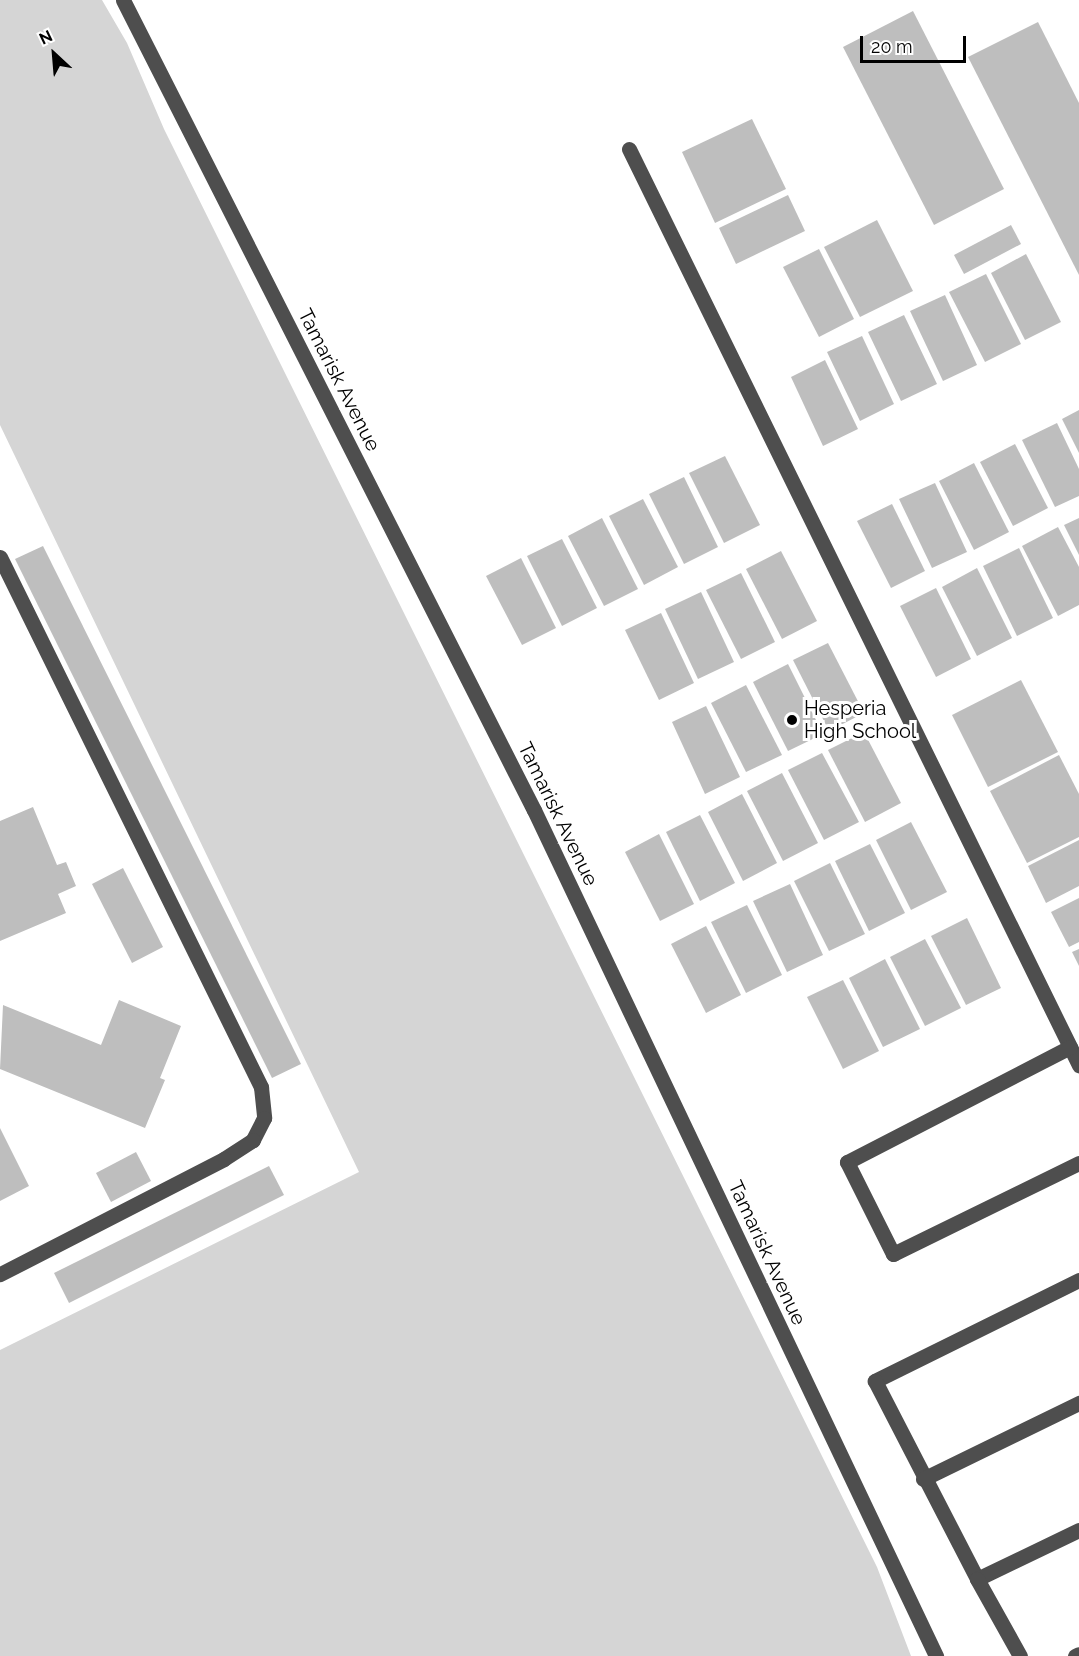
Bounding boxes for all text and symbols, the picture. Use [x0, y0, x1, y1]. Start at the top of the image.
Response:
north arrow [24, 24, 84, 84]
scale bar [863, 24, 970, 62]
text: N [36, 26, 56, 49]
text: 20 m [871, 36, 913, 57]
street label: Tamarisk Avenue [293, 305, 385, 455]
place label: Hesperia High School [804, 696, 916, 743]
marker: Hesperia High School [785, 713, 799, 727]
street label: Tamarisk Avenue [513, 738, 603, 890]
street label: Tamarisk Avenue [723, 1177, 811, 1329]

